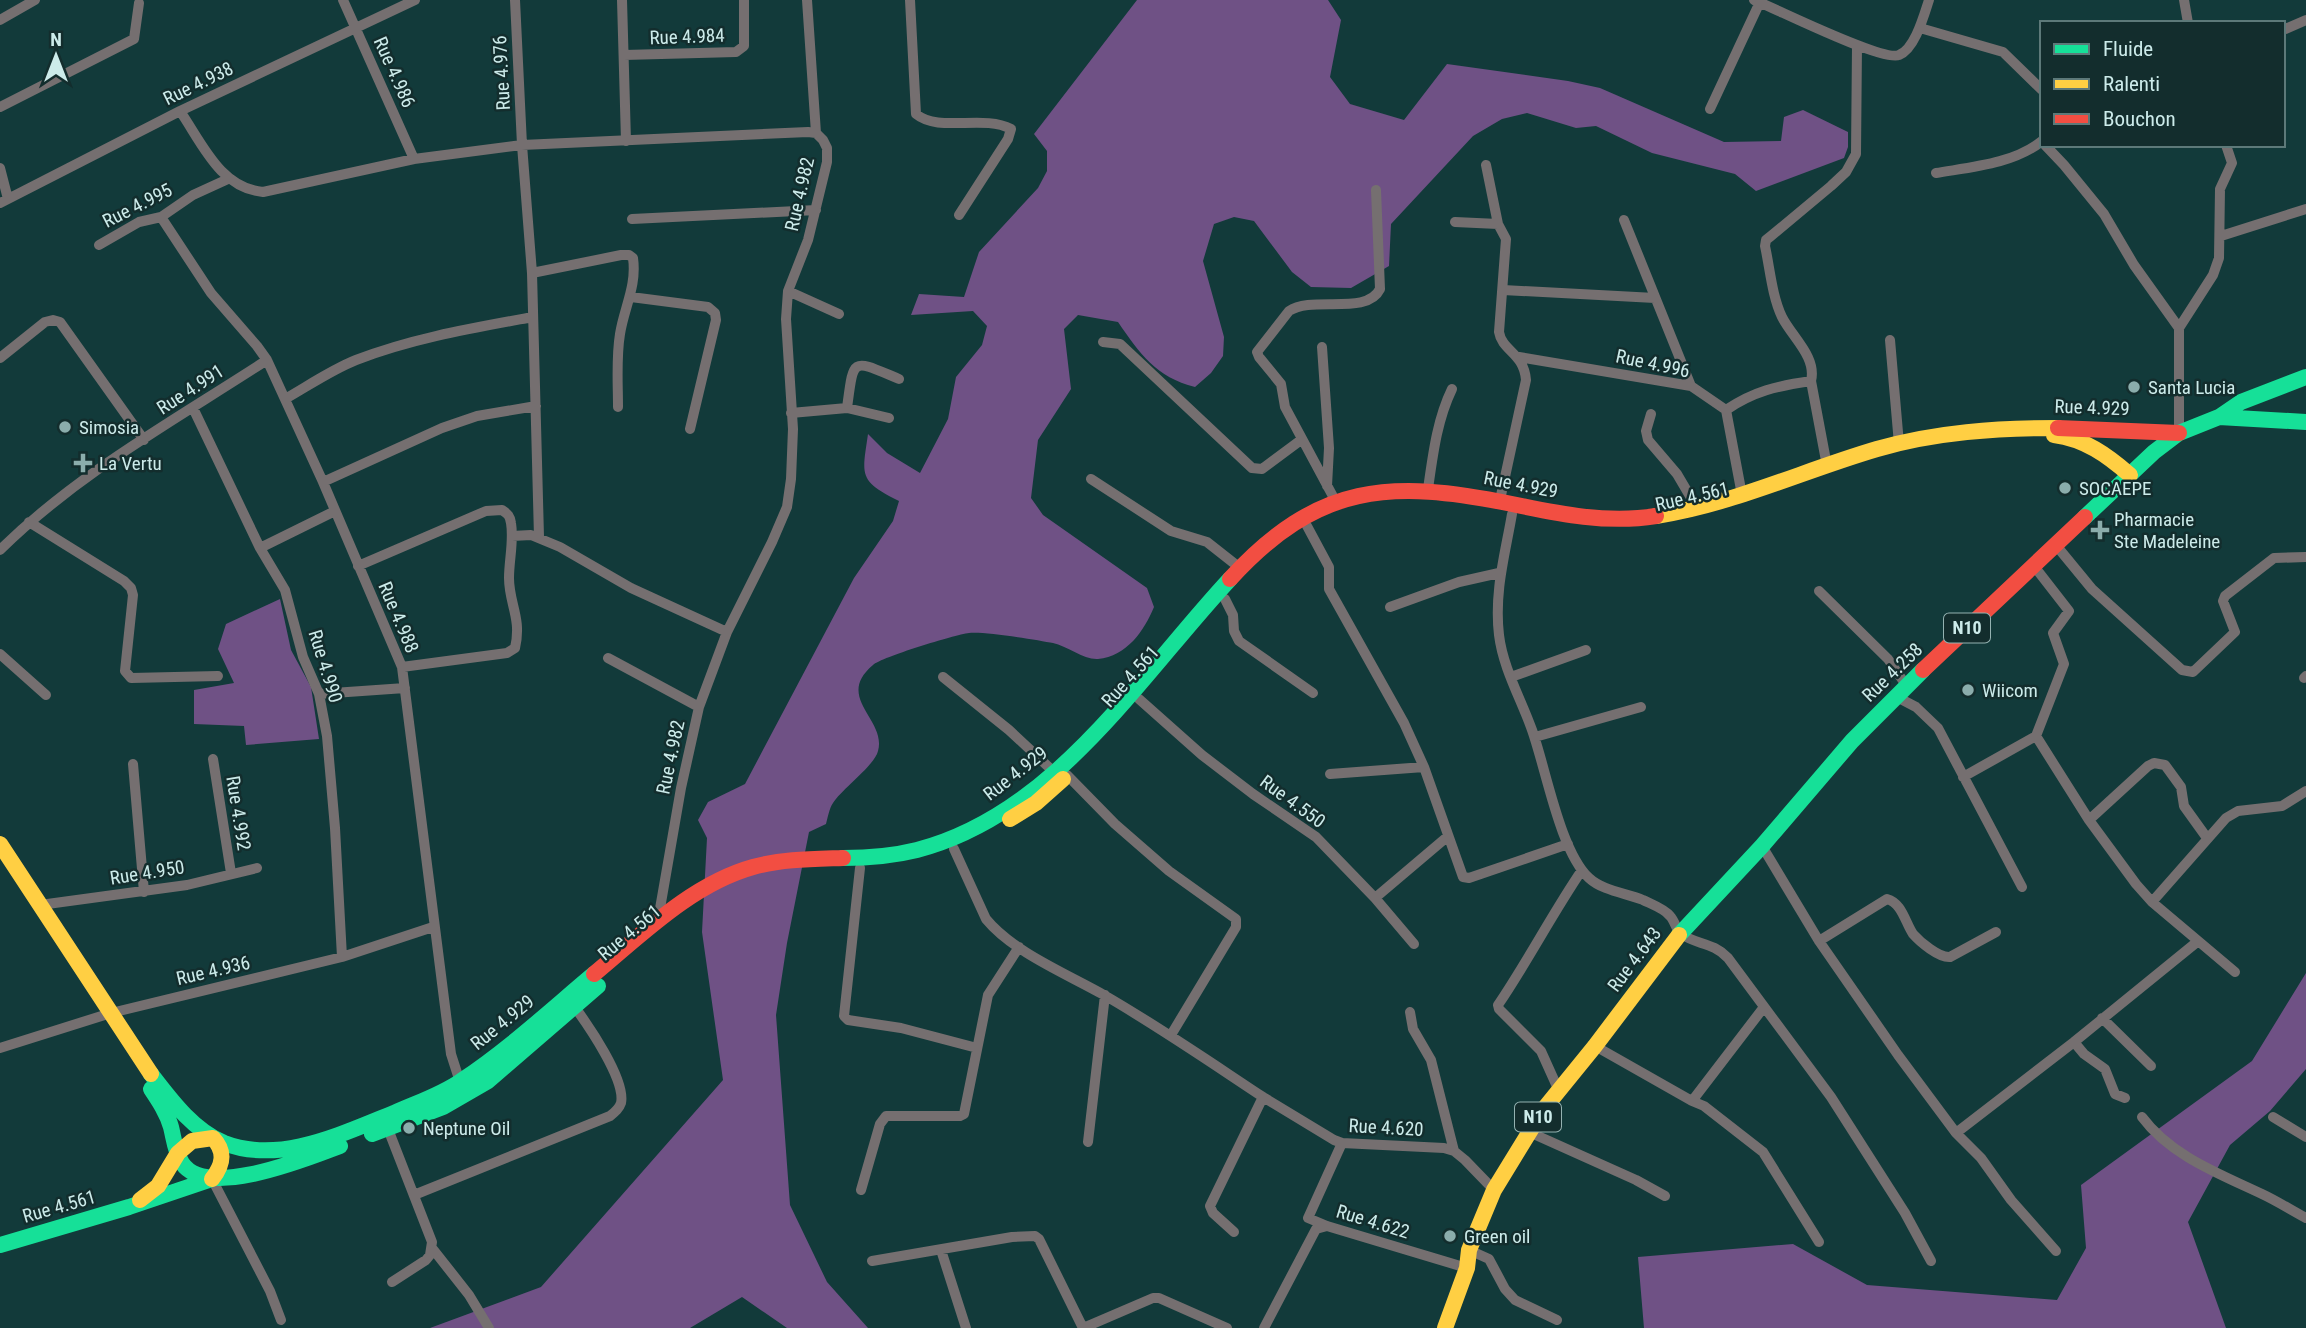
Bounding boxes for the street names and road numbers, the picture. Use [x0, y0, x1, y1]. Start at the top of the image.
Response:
street label: Rue 4.984 [649, 24, 725, 49]
street label: Rue 4.986 [369, 33, 420, 111]
street label: Rue 4.976 [488, 35, 515, 111]
street label: Rue 4.938 [159, 57, 237, 110]
street label: Rue 4.982 [780, 155, 819, 233]
street label: Rue 4.995 [99, 178, 176, 233]
street label: Rue 4.996 [1614, 344, 1692, 383]
street label: Rue 4.991 [153, 359, 228, 420]
street label: Rue 4.929 [2054, 395, 2130, 420]
street label: Rue 4.929 [1482, 466, 1560, 503]
street label: Rue 4.561 [1653, 477, 1731, 516]
street label: Rue 4.988 [373, 578, 424, 656]
road number: N10 [1944, 614, 1990, 642]
street label: Rue 4.990 [304, 627, 347, 705]
street label: Rue 4.258 [1857, 638, 1927, 707]
street label: Rue 4.561 [1097, 641, 1164, 712]
street label: Rue 4.982 [651, 718, 690, 796]
street label: Rue 4.929 [979, 741, 1052, 806]
street label: Rue 4.550 [1256, 770, 1330, 833]
street label: Rue 4.992 [221, 774, 256, 852]
street label: Rue 4.950 [108, 855, 186, 890]
street label: Rue 4.561 [593, 899, 665, 965]
street label: Rue 4.643 [1603, 922, 1666, 996]
street label: Rue 4.936 [174, 951, 252, 990]
street label: Rue 4.929 [466, 990, 539, 1055]
road number: N10 [1515, 1102, 1561, 1132]
street label: Rue 4.620 [1348, 1114, 1424, 1141]
street label: Rue 4.561 [20, 1185, 98, 1228]
street label: Rue 4.622 [1334, 1200, 1412, 1243]

